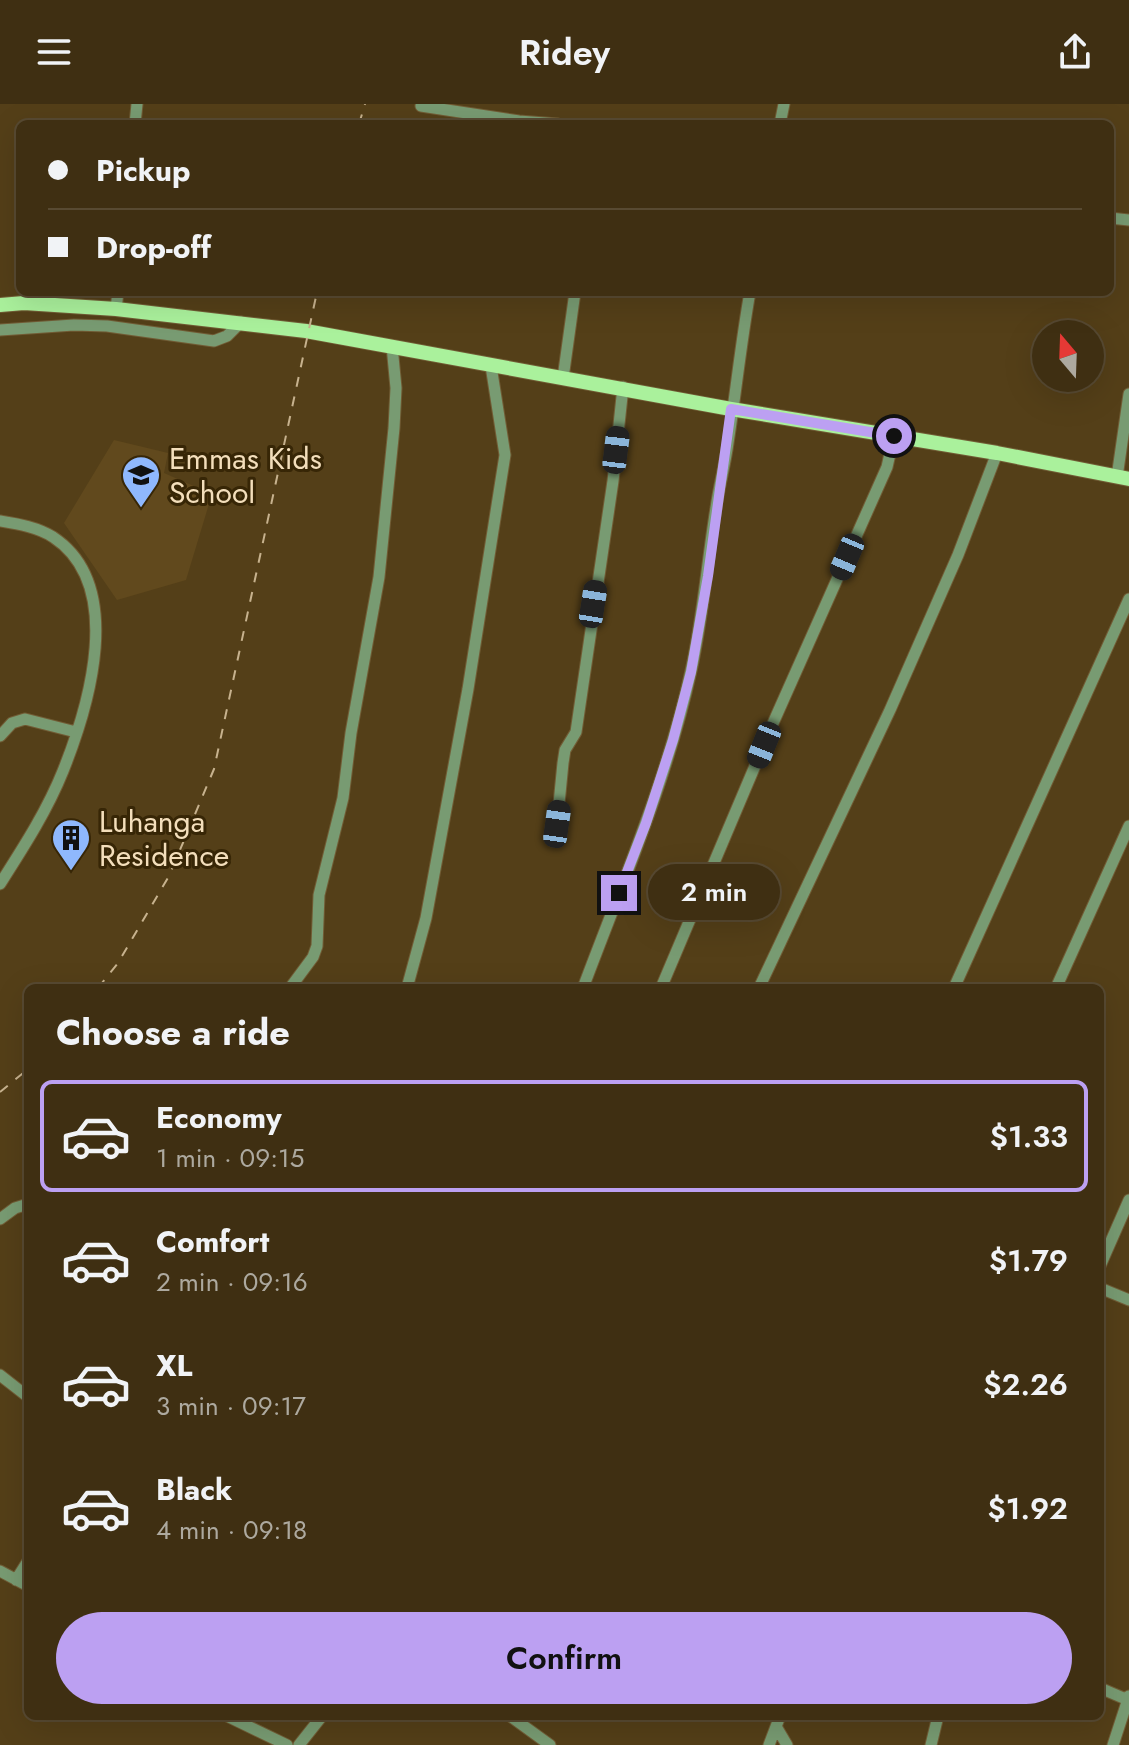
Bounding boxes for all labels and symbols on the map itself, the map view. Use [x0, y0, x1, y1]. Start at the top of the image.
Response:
north arrow [1032, 320, 1104, 392]
route start [876, 418, 912, 454]
car [601, 425, 631, 475]
place label: Emmas Kids School [169, 437, 322, 514]
school or university icon: Emmas Kids School [120, 454, 162, 509]
car [827, 530, 867, 584]
car [577, 578, 609, 630]
car [744, 718, 784, 772]
car [542, 799, 572, 849]
place label: Luhanga Residence [99, 800, 229, 877]
building icon: Luhanga Residence [50, 817, 92, 872]
callout: 2 min [647, 865, 779, 921]
route end [601, 875, 637, 911]

